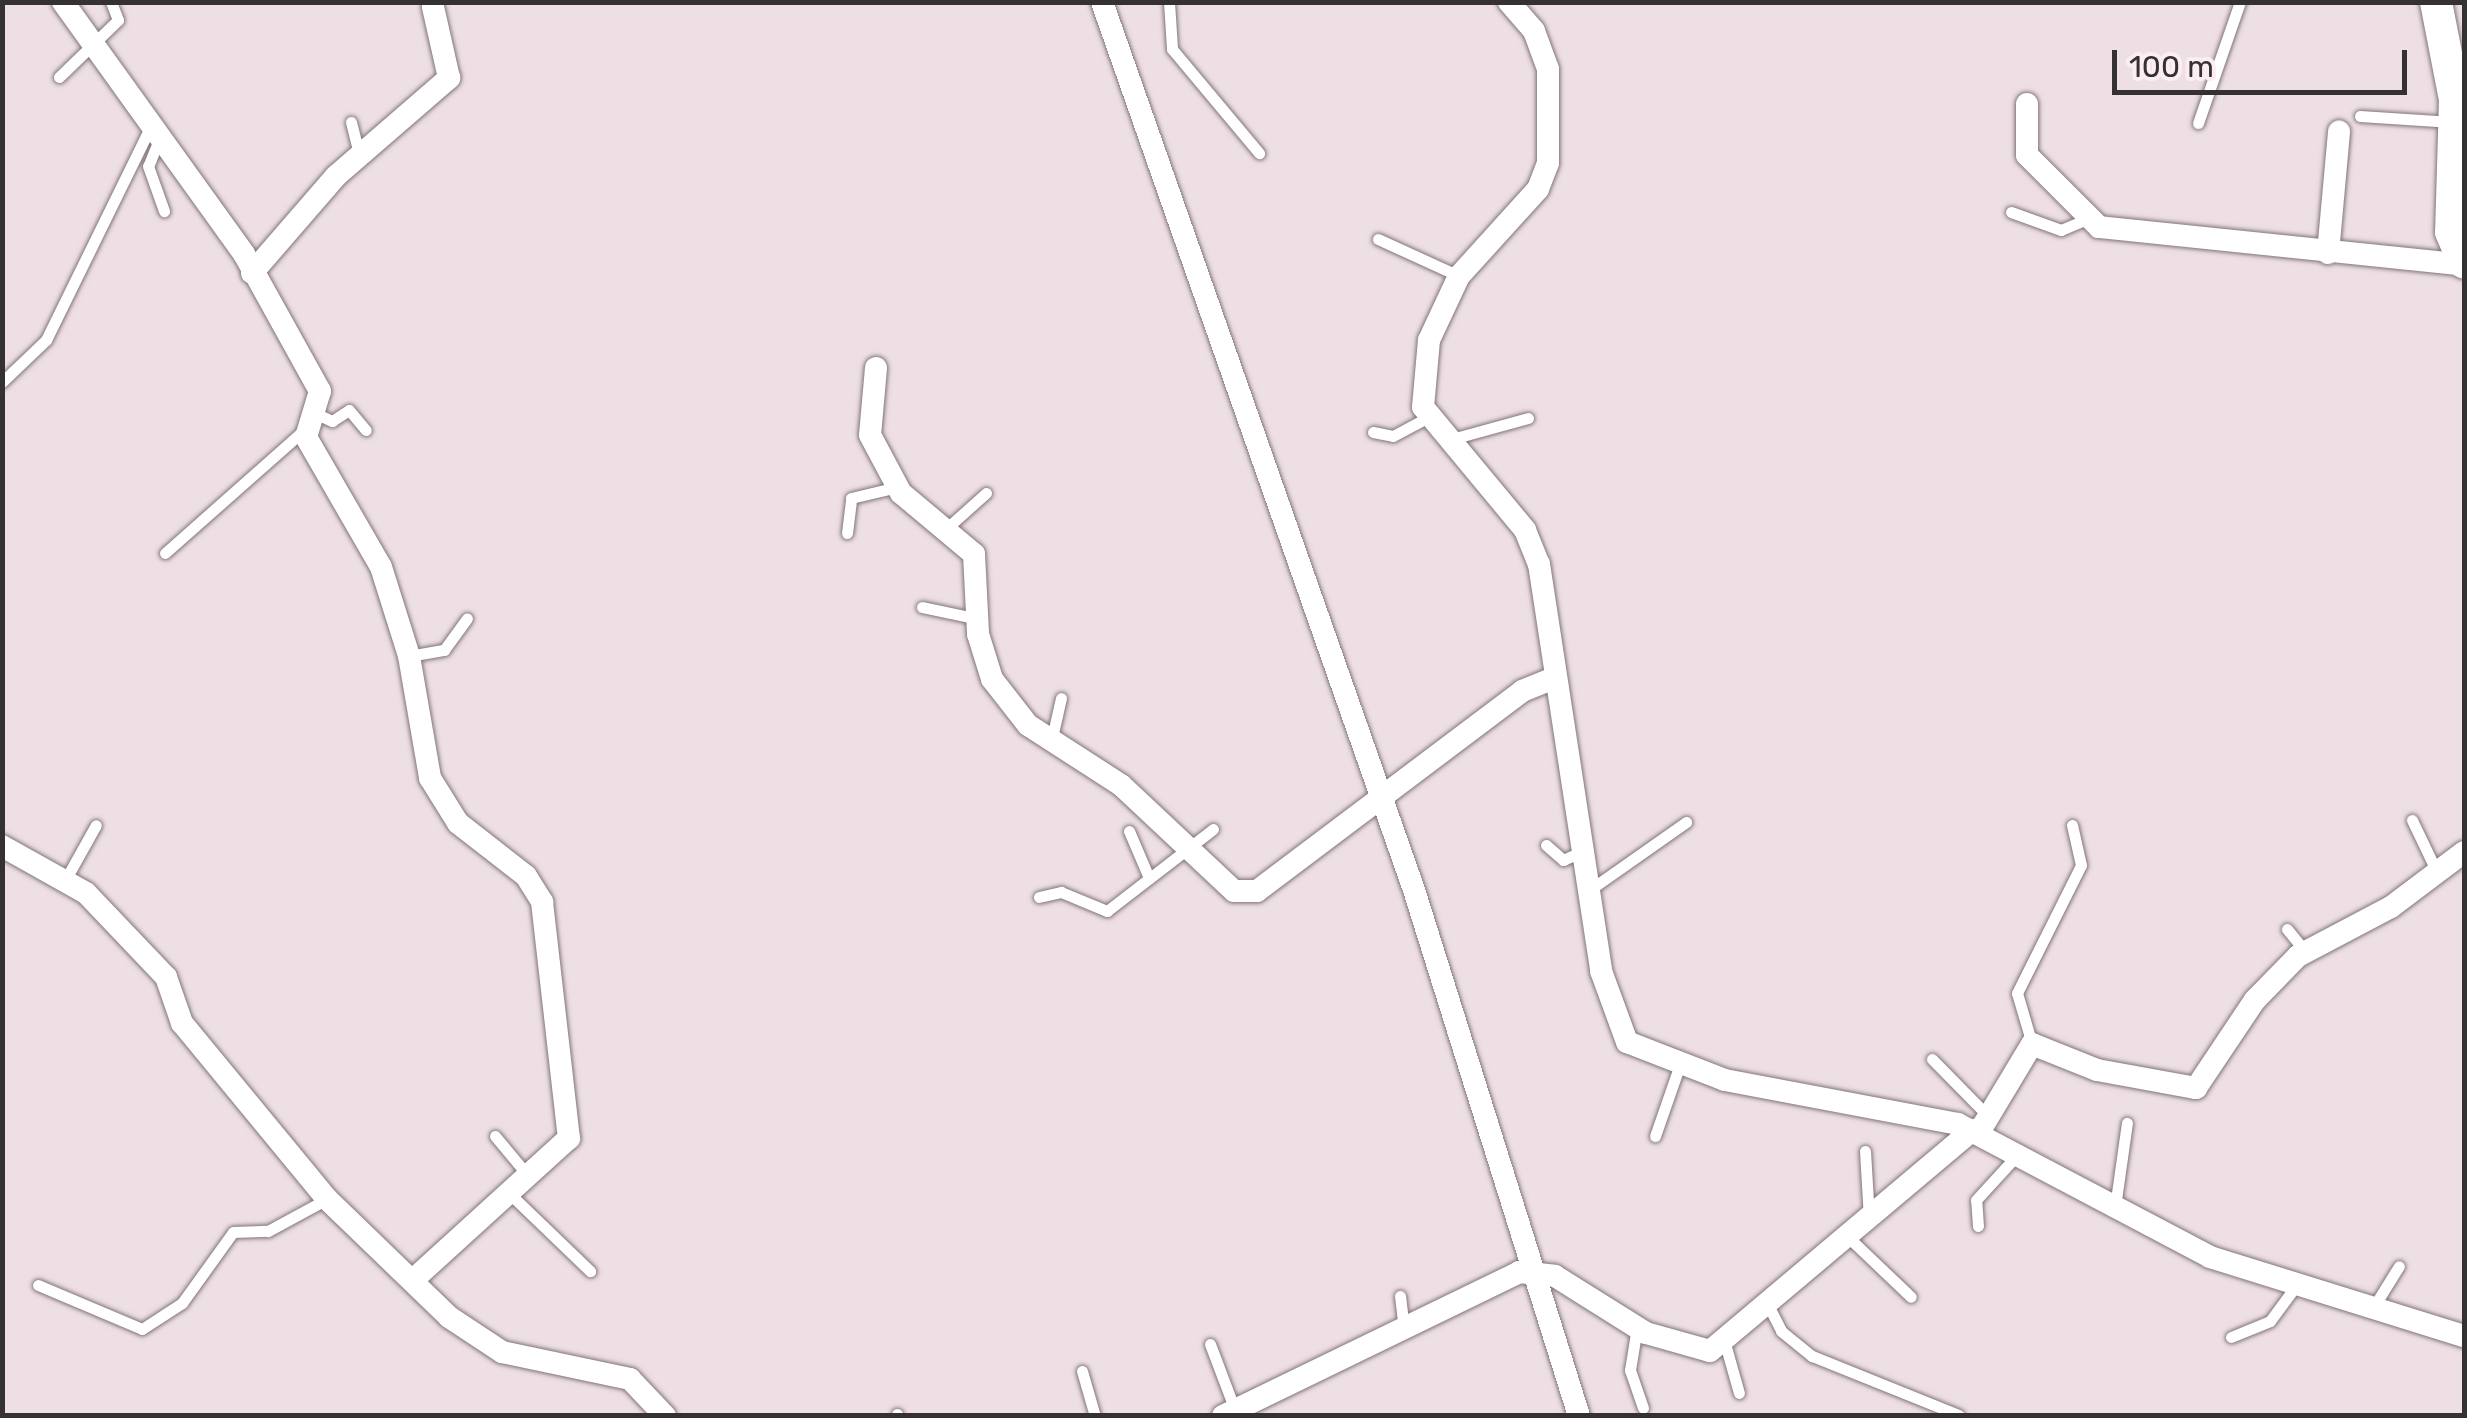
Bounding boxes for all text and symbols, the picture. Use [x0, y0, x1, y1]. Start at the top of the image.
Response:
scale bar [2117, 30, 2412, 92]
text: 100 m [2129, 49, 2214, 85]

